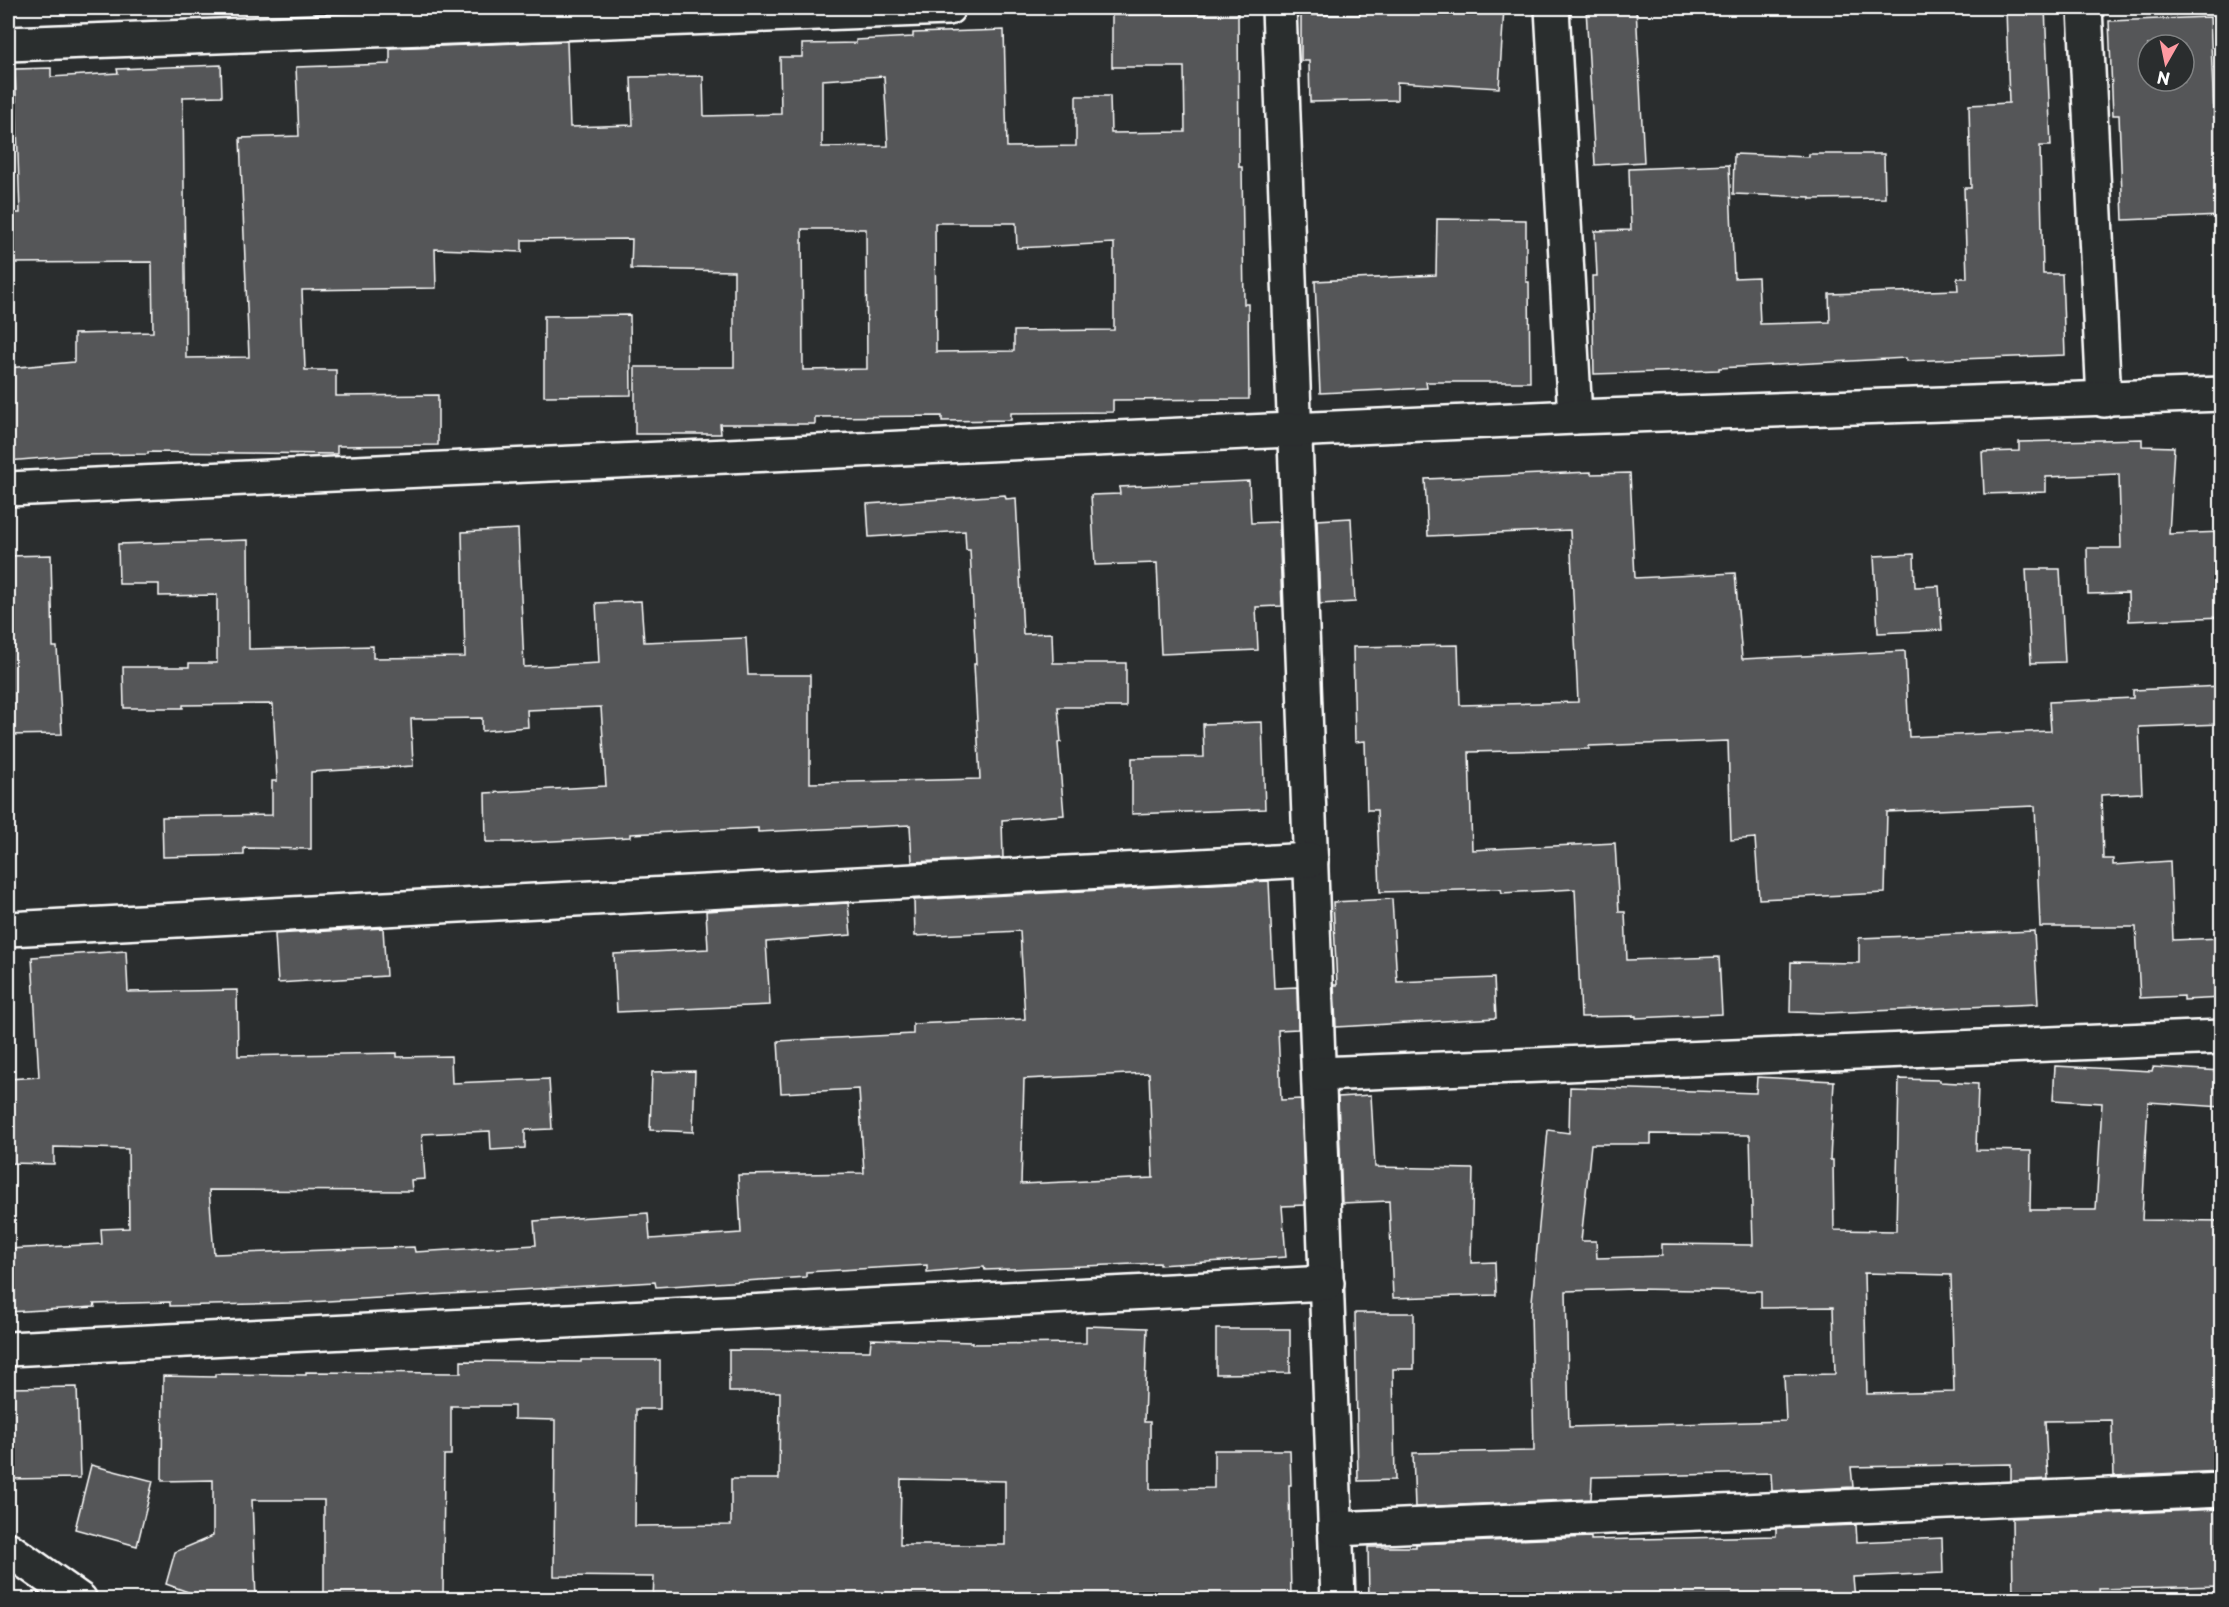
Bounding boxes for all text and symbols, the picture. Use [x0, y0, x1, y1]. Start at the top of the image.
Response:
north arrow [2136, 33, 2196, 93]
text: N [2155, 66, 2172, 92]

